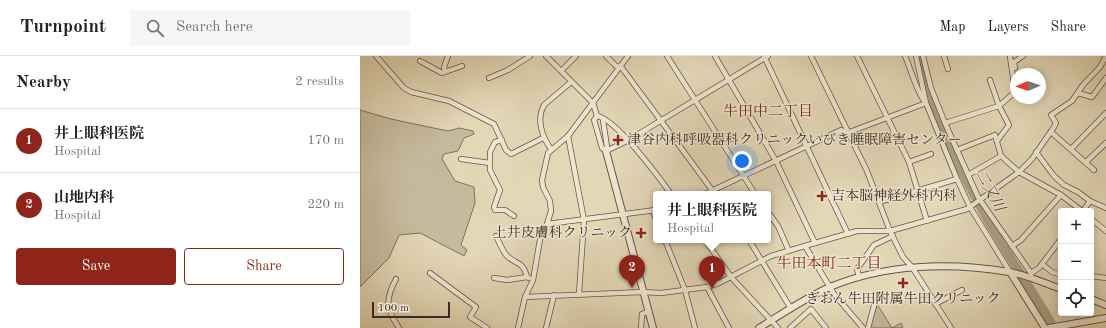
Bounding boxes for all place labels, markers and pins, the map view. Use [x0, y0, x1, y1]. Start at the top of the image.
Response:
place label: 津谷内科呼吸器科クリニックいびき睡眠障害センター [627, 132, 962, 147]
marker: 津谷内科呼吸器科クリニックいびき睡眠障害センター [612, 134, 624, 146]
place label: 吉本脳神経外科内科 [831, 188, 957, 203]
marker: 吉本脳神経外科内科 [816, 190, 828, 202]
place label: 土井皮膚科クリニック [493, 225, 632, 240]
marker: 土井皮膚科クリニック [635, 227, 647, 239]
pin: 2 [619, 255, 645, 288]
pin: 1 [699, 256, 725, 289]
marker: ぎおん牛田附属牛田クリニック [897, 277, 909, 289]
place label: ぎおん牛田附属牛田クリニック [805, 291, 1001, 306]

